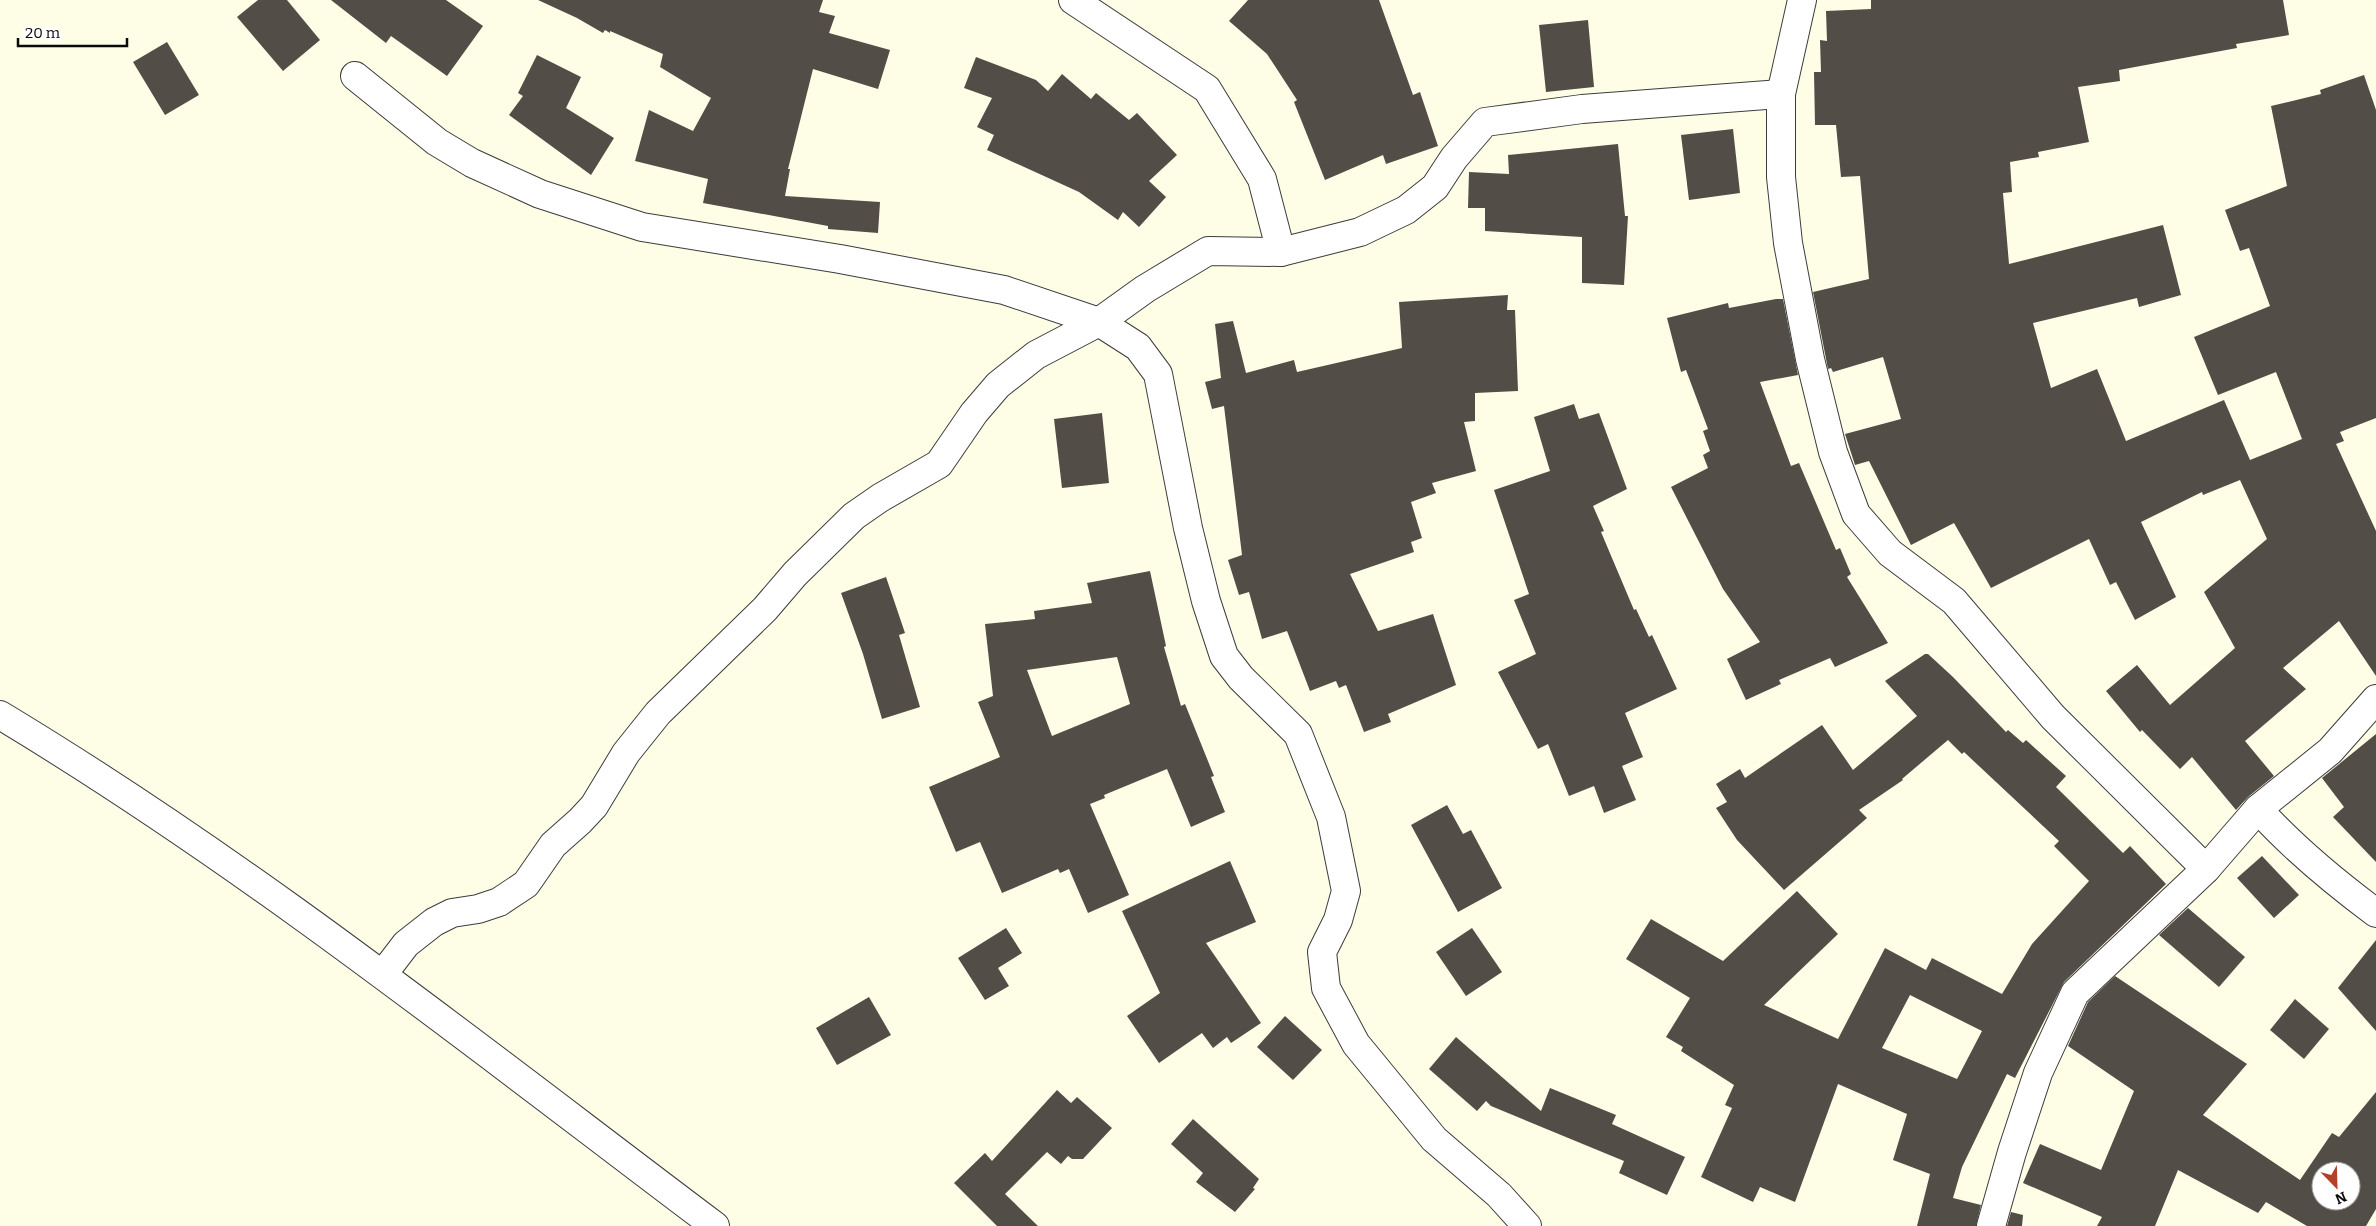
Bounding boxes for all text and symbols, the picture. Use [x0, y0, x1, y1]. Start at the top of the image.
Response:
scale bar [18, 15, 126, 47]
text: 20 m [25, 24, 61, 42]
north arrow [2311, 1161, 2361, 1211]
text: N [2332, 1188, 2349, 1208]

